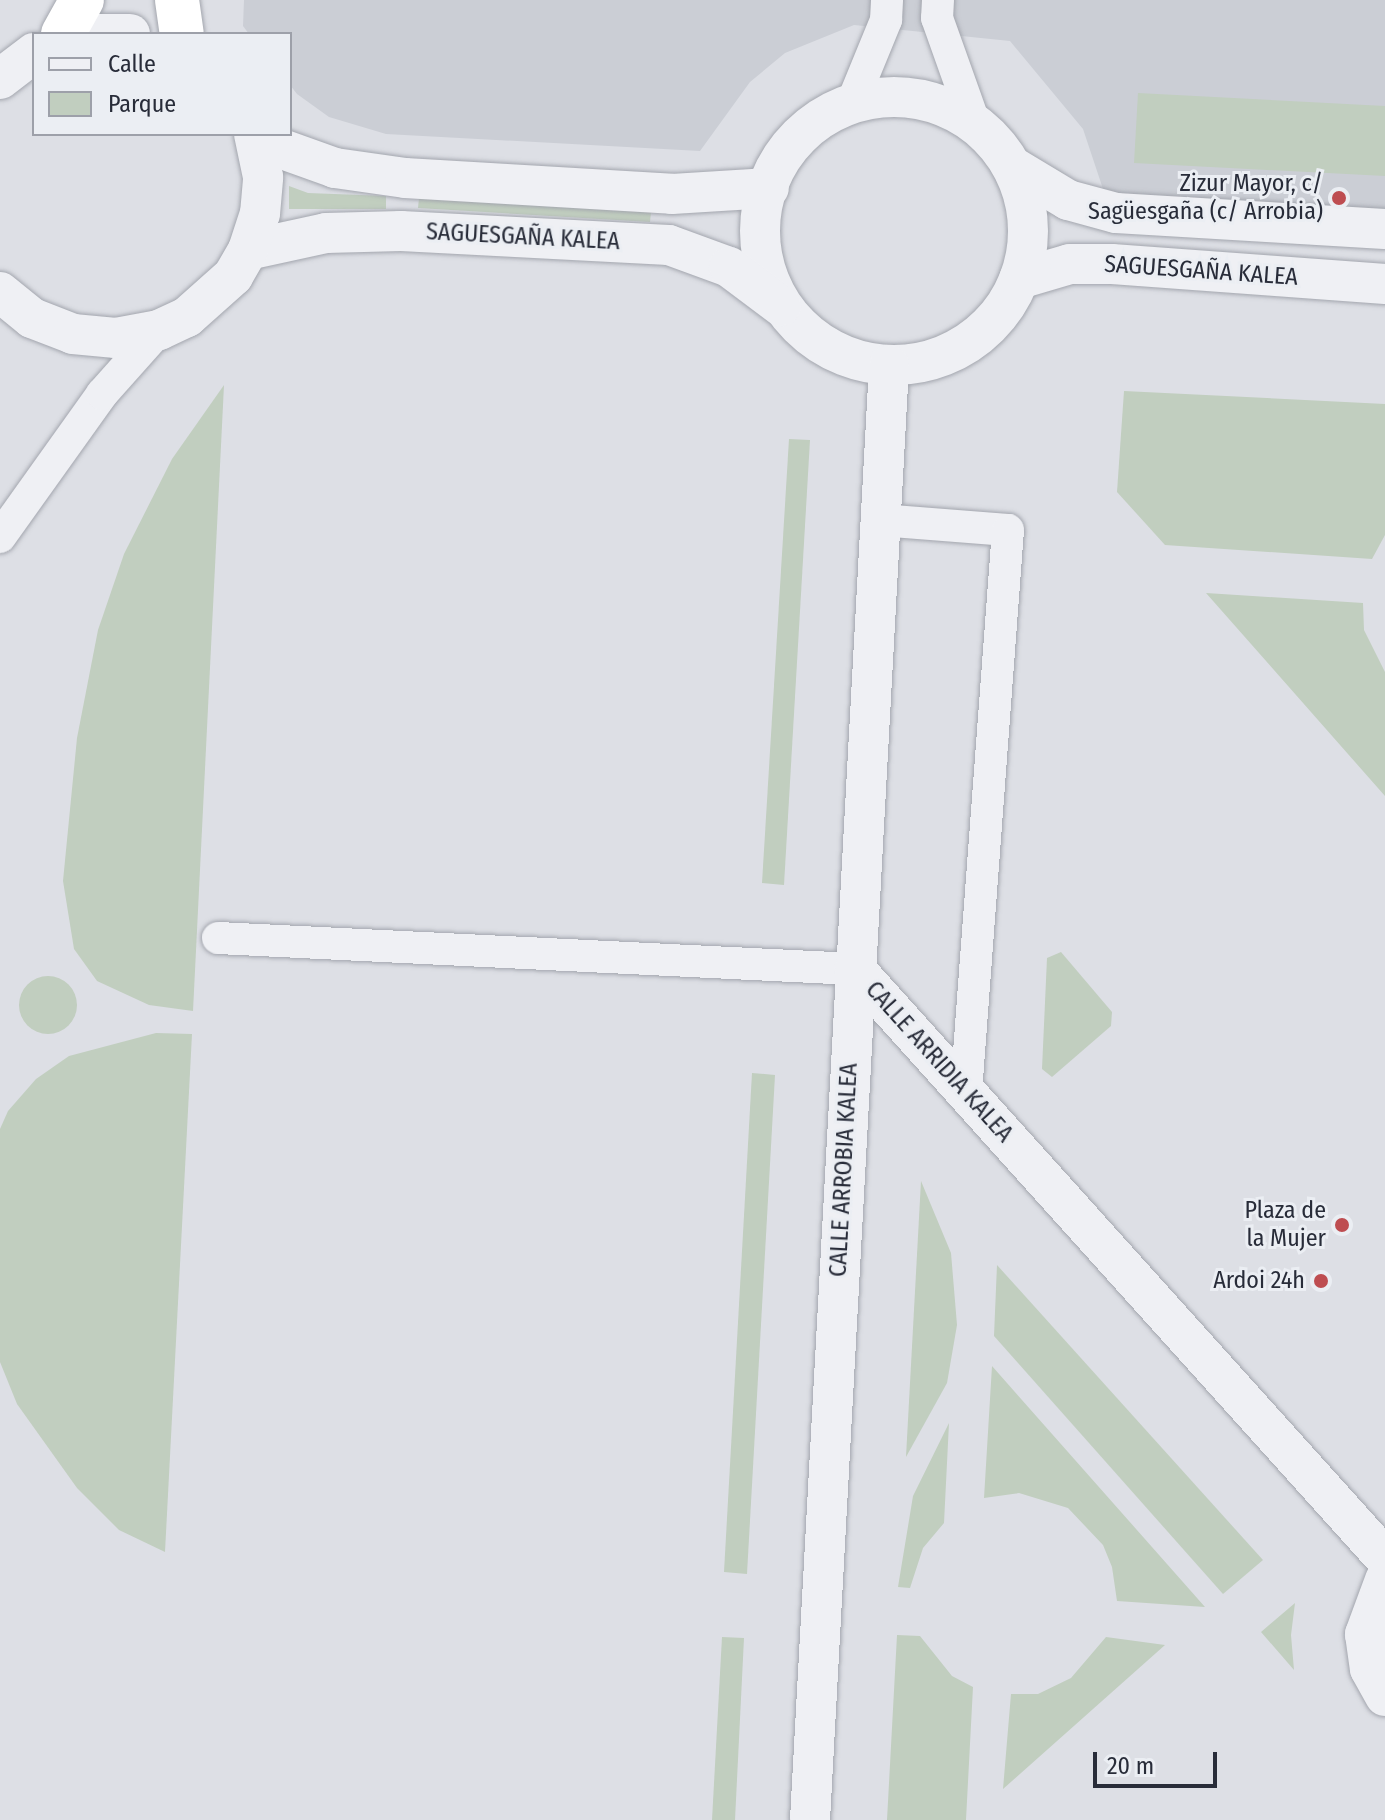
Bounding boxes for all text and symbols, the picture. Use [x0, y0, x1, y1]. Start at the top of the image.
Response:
legend [32, 32, 292, 136]
text: Calle [108, 50, 156, 78]
text: Parque [108, 90, 176, 118]
place label: Zizur Mayor, c/ Sagüesgaña (c/ Arrobia) [1088, 170, 1323, 226]
marker: Zizur Mayor, c/ Sagüesgaña (c/ Arrobia) [1330, 189, 1348, 207]
street label: SAGUESGAÑA KALEA [425, 218, 621, 256]
street label: SAGUESGAÑA KALEA [1103, 250, 1299, 292]
street label: CALLE ARRIDIA KALEA [859, 976, 1019, 1148]
street label: CALLE ARROBIA KALEA [824, 1062, 864, 1278]
place label: Plaza de la Mujer [1244, 1197, 1326, 1253]
marker: Plaza de la Mujer [1333, 1216, 1351, 1234]
place label: Ardoi 24h [1213, 1267, 1305, 1295]
marker: Ardoi 24h [1312, 1272, 1330, 1290]
scale bar [1097, 1736, 1221, 1786]
text: 20 m [1107, 1752, 1154, 1780]

